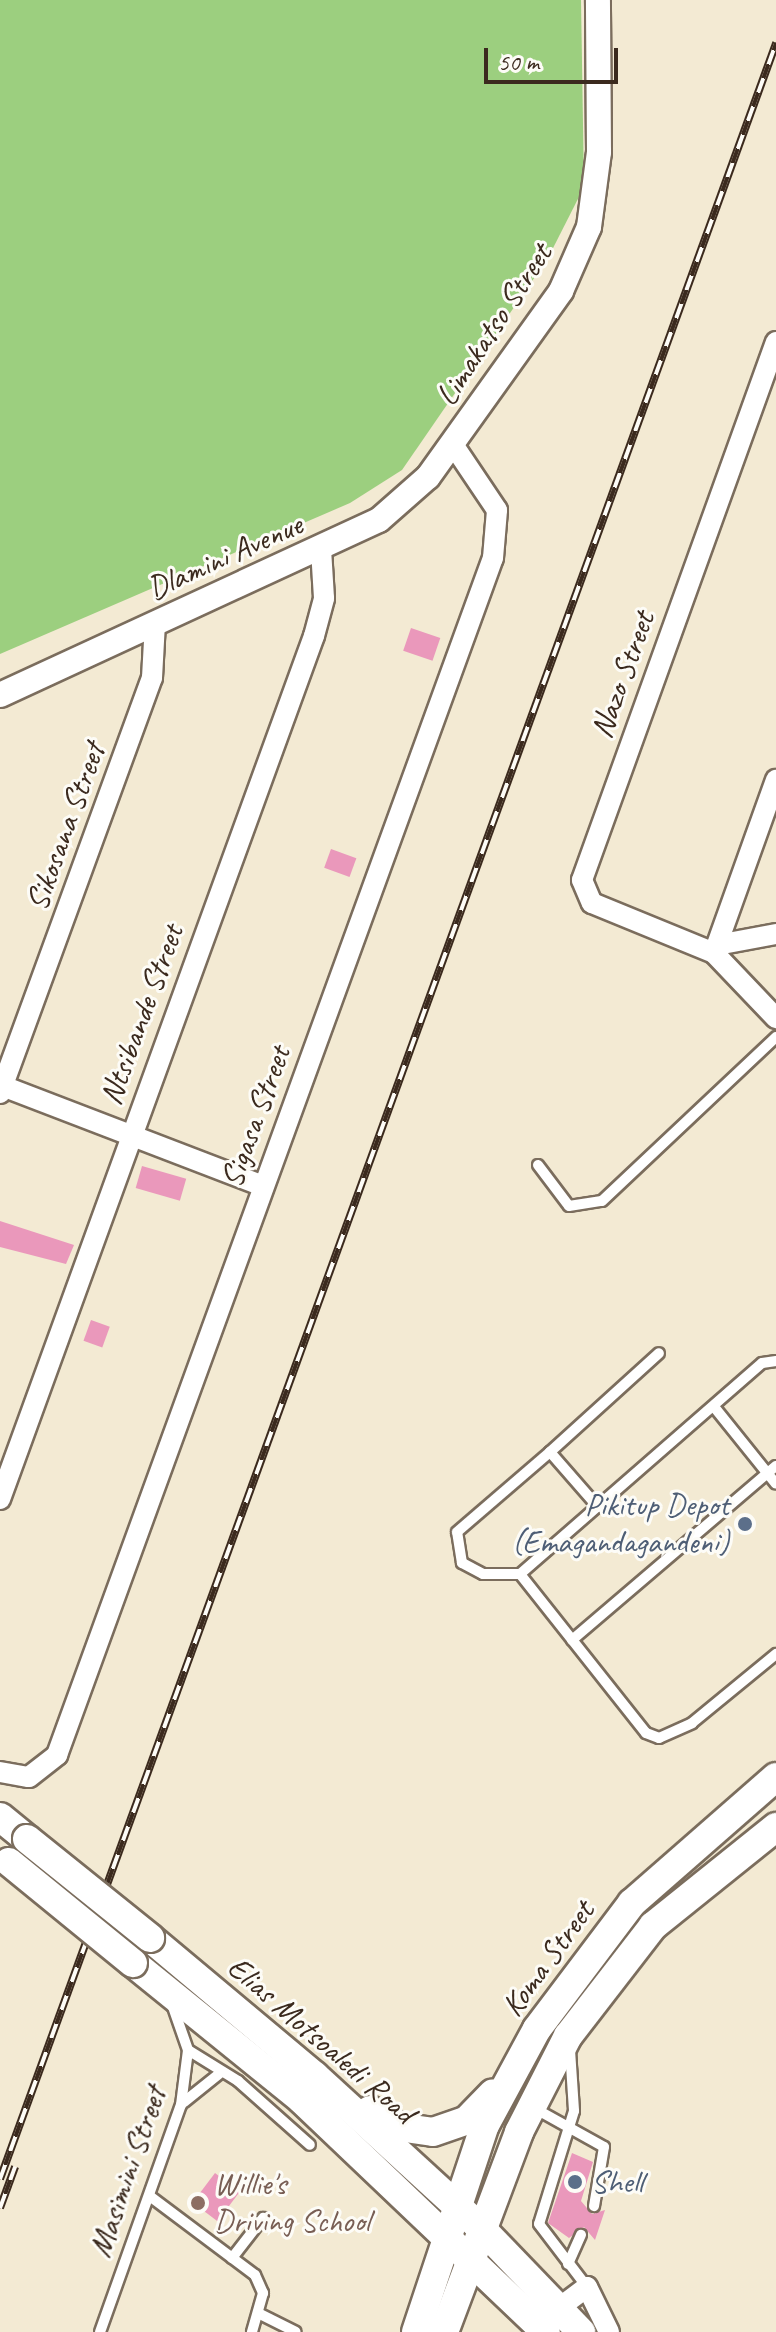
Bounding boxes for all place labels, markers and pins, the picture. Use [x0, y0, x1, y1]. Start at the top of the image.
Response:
place label: Pikitup Depot (Emagandagandeni) [512, 1487, 729, 1562]
marker: Pikitup Depot (Emagandagandeni) [736, 1515, 754, 1533]
place label: Shell [591, 2163, 643, 2201]
place label: Willie's Driving School [214, 2166, 369, 2241]
marker: Shell [566, 2173, 584, 2191]
marker: Willie's Driving School [189, 2194, 207, 2212]

